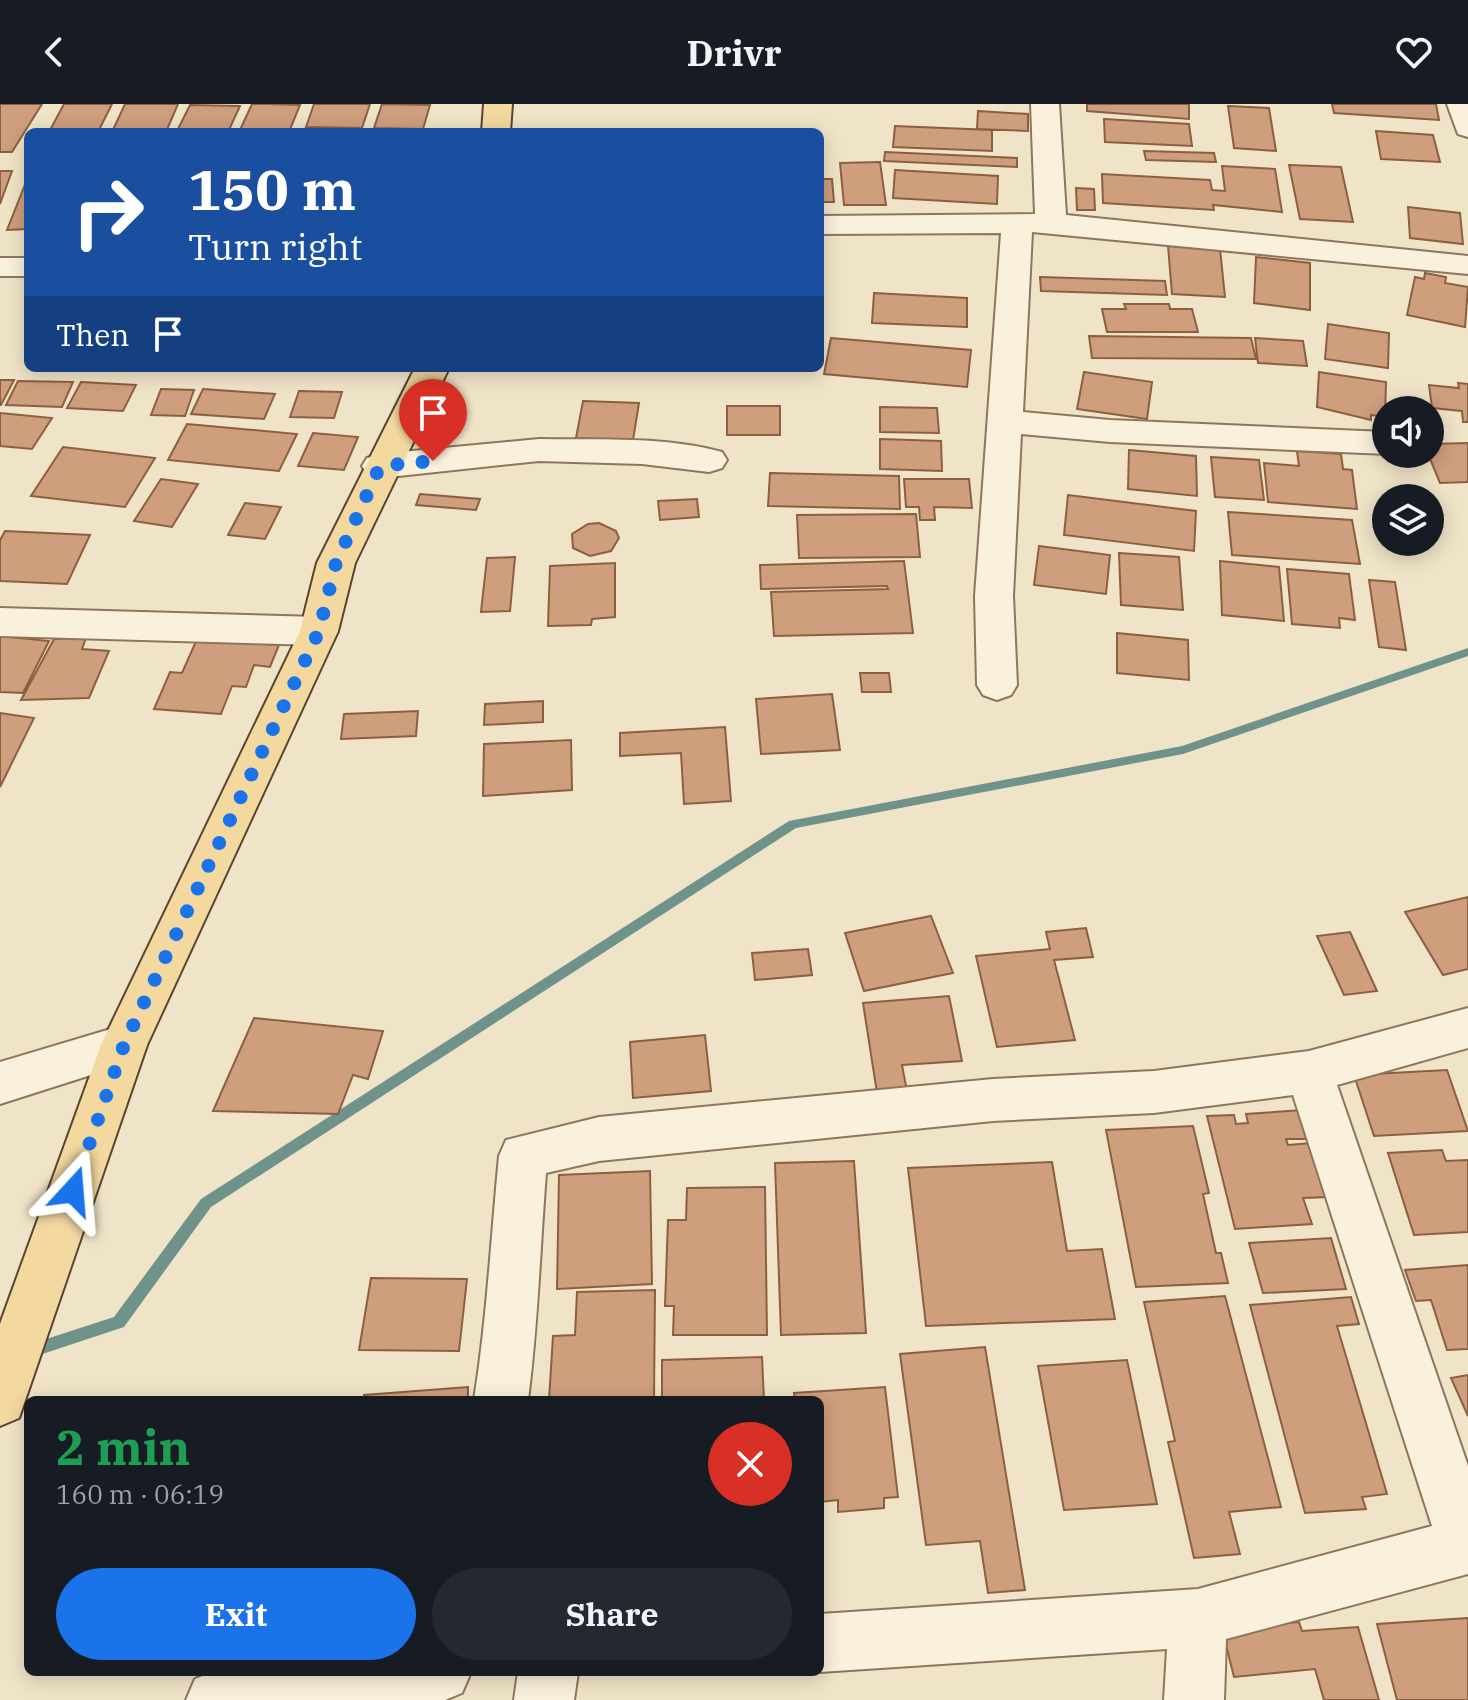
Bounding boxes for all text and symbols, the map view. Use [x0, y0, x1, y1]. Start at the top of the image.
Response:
text: Drivr [686, 29, 782, 76]
icon: back [32, 30, 76, 74]
icon: heart [1392, 30, 1436, 74]
text: 150 m [188, 153, 356, 225]
icon: right [56, 160, 160, 264]
text: Turn right [188, 223, 362, 270]
icon: arrive [146, 312, 190, 356]
text: Then [56, 315, 130, 354]
pin [399, 379, 467, 461]
icon: arrive [411, 391, 455, 435]
map controls [1372, 396, 1444, 556]
button: sound [1372, 396, 1444, 468]
button: layers [1372, 484, 1444, 556]
position arrow [31, 1149, 115, 1233]
text: 2 min [56, 1416, 190, 1478]
button: close [708, 1422, 792, 1506]
text: 160 m · 06:19 [56, 1477, 224, 1511]
button: Exit [56, 1568, 416, 1660]
button: Share [432, 1568, 792, 1660]

